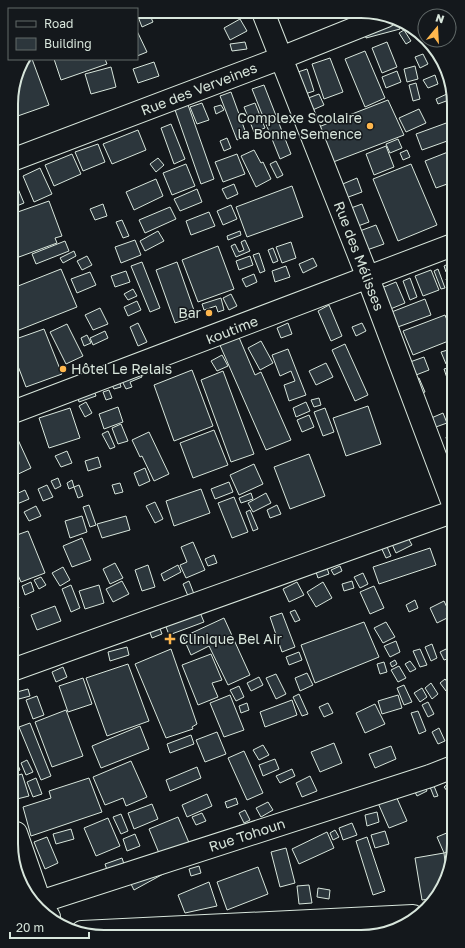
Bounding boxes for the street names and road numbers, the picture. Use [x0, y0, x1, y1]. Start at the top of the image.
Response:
street label: Rue des Verveines [138, 59, 259, 119]
street label: Rue des Mélisses [331, 199, 388, 313]
street label: koutime [203, 312, 260, 347]
street label: Rue Tohoun [207, 814, 287, 855]

